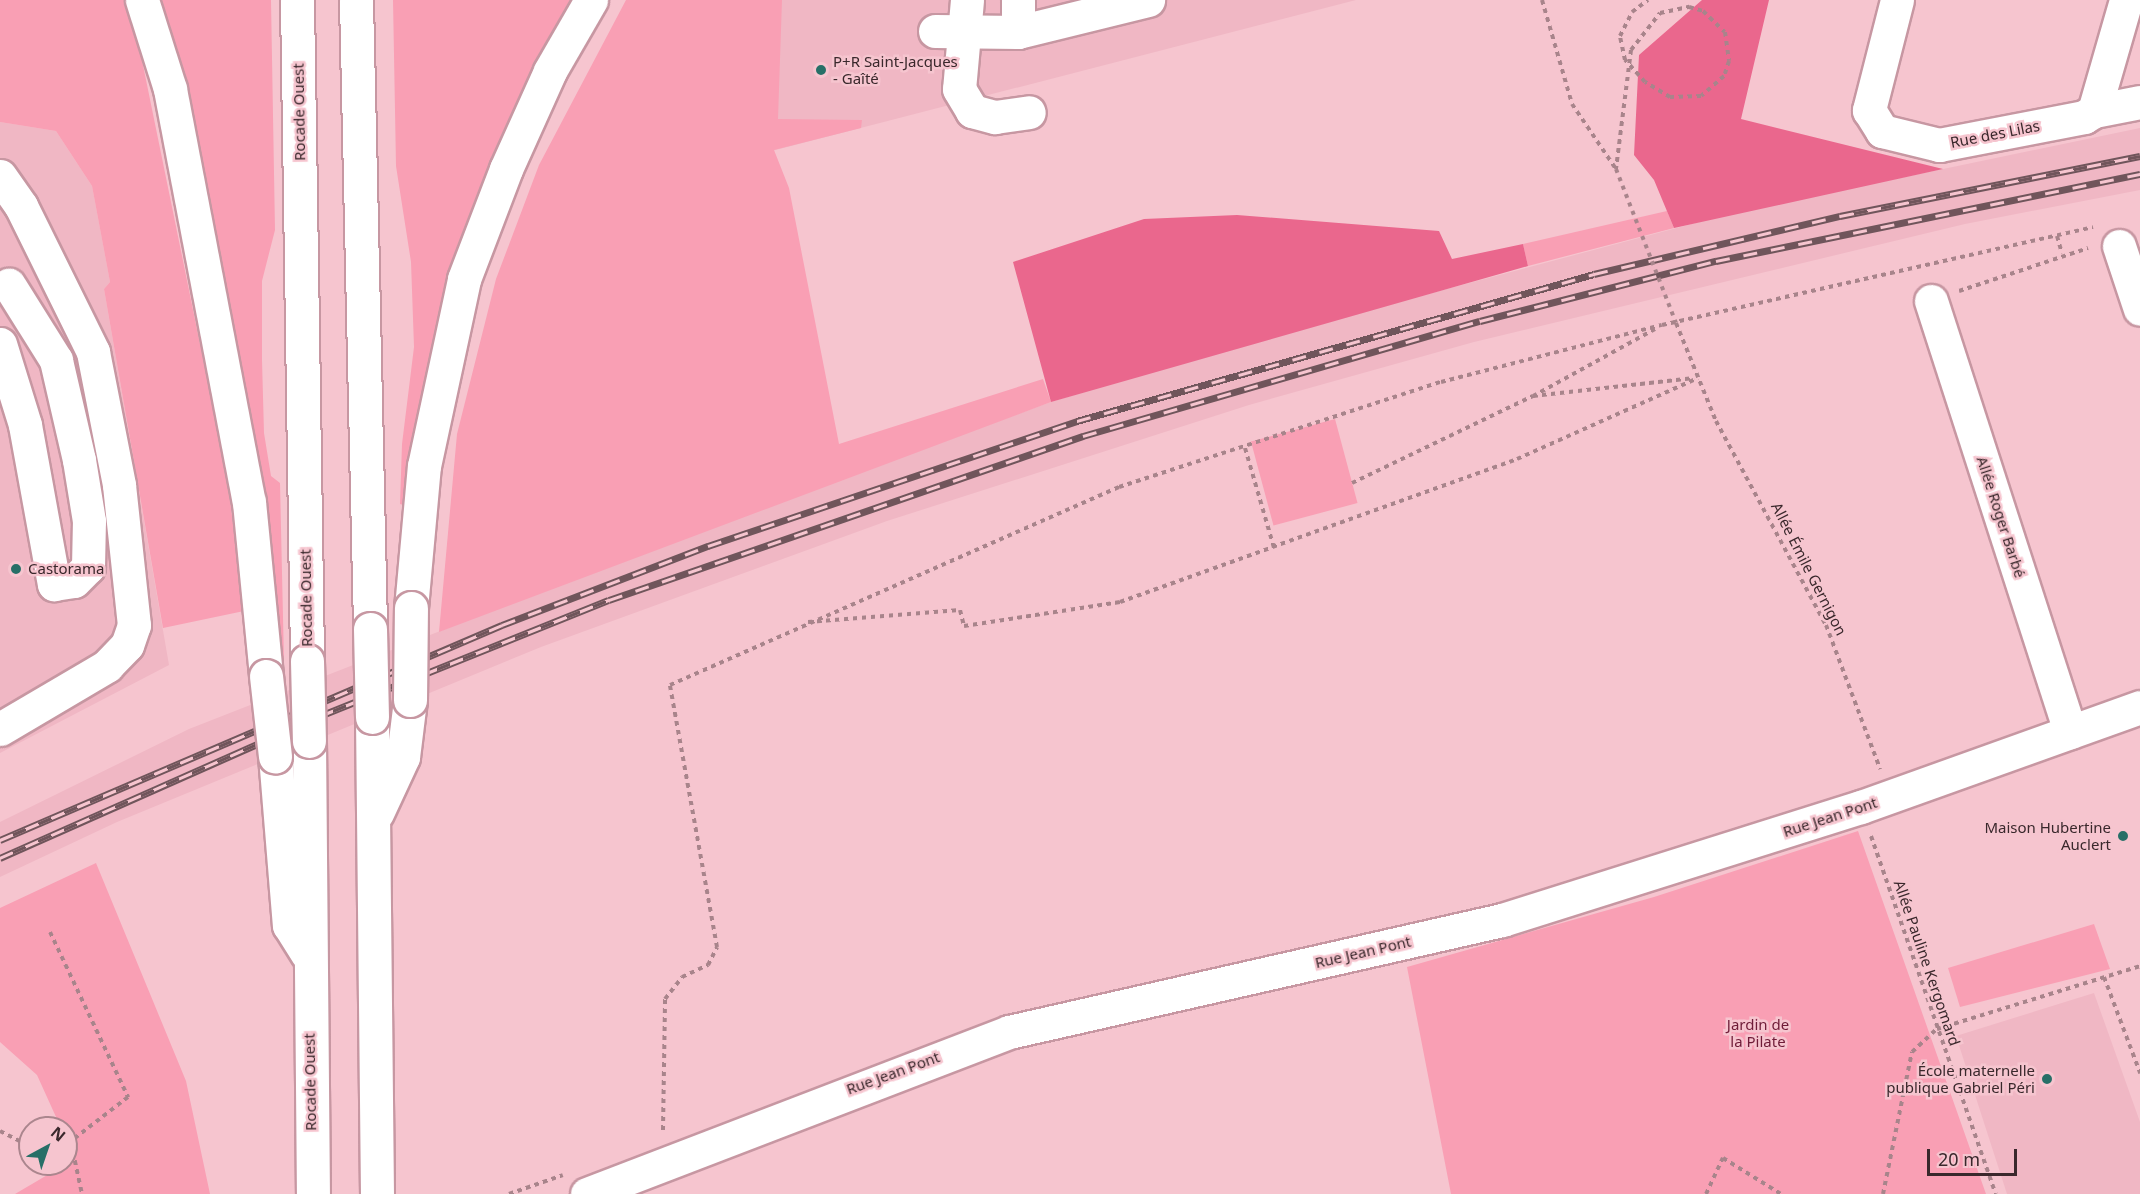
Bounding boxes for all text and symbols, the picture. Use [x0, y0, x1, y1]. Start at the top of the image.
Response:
place label: P+R Saint-Jacques - Gaîté [833, 52, 958, 87]
street label: Rocade Ouest [289, 63, 309, 161]
marker: P+R Saint-Jacques - Gaîté [814, 63, 828, 77]
street label: Rue des Lilas [1949, 116, 2041, 152]
street label: Allée Roger Barbé [1973, 454, 2029, 580]
street label: Allée Émile Gernigon [1768, 499, 1850, 639]
street label: Rocade Ouest [296, 549, 316, 647]
place label: Castorama [28, 560, 104, 578]
marker: Castorama [9, 562, 23, 576]
street label: Rue Jean Pont [1781, 793, 1879, 841]
place label: Maison Hubertine Auclert [1984, 818, 2111, 853]
marker: Maison Hubertine Auclert [2116, 829, 2130, 843]
street label: Allée Pauline Kergomard [1890, 878, 1964, 1048]
street label: Rue Jean Pont [1313, 932, 1413, 972]
park label: Jardin de la Pilate [1727, 1015, 1789, 1050]
street label: Rocade Ouest [300, 1033, 320, 1131]
street label: Rue Jean Pont [844, 1048, 942, 1098]
place label: École maternelle publique Gabriel Péri [1886, 1061, 2035, 1096]
marker: École maternelle publique Gabriel Péri [2040, 1072, 2054, 1086]
north arrow [18, 1116, 78, 1176]
text: N [46, 1121, 70, 1146]
scale bar [1930, 1137, 2020, 1175]
text: 20 m [1938, 1147, 1980, 1171]

